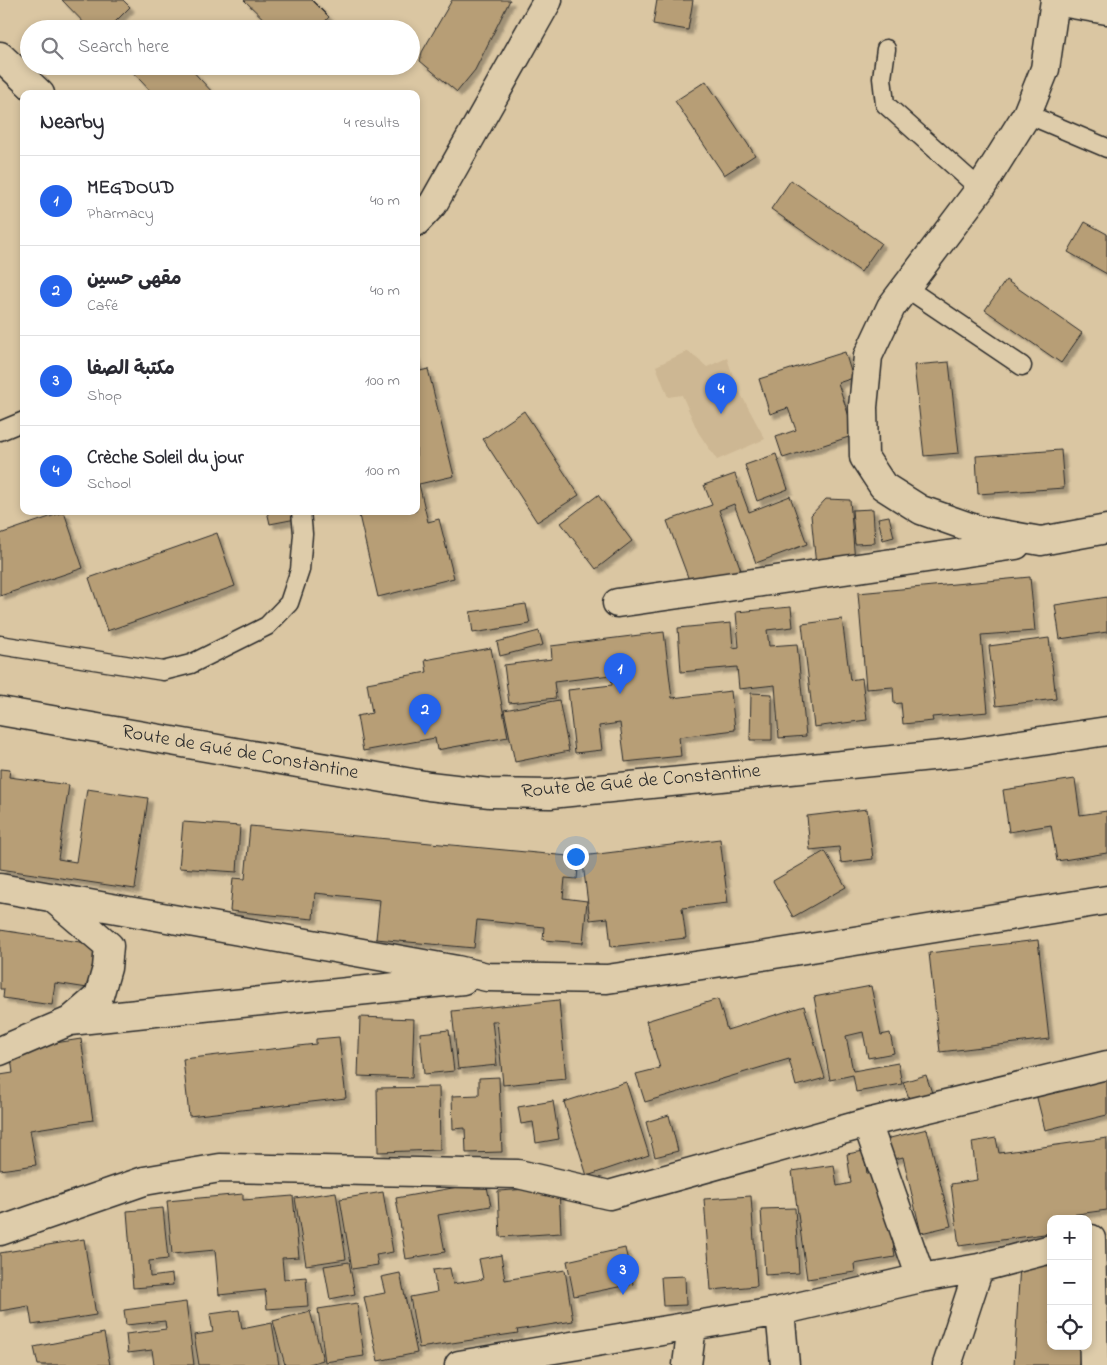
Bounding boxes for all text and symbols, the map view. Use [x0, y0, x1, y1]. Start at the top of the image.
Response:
search box [20, 20, 420, 75]
icon: search [38, 34, 66, 62]
text: Search here [78, 34, 169, 61]
text: Nearby [40, 108, 104, 138]
text: 4 results [344, 111, 400, 135]
text: MEGDOUD [87, 175, 174, 202]
text: 1 [53, 189, 59, 213]
text: 40 m [370, 189, 400, 213]
text: Pharmacy [87, 202, 154, 226]
text: مقهى حسين [87, 266, 182, 293]
text: 2 [52, 279, 60, 303]
text: 40 m [370, 279, 400, 303]
text: Café [87, 294, 118, 318]
text: مكتبة الصفا [87, 356, 175, 383]
text: 3 [53, 369, 59, 393]
text: 100 m [365, 369, 400, 393]
pin: 4 [705, 373, 737, 414]
text: Shop [87, 384, 122, 408]
text: Crèche Soleil du jour [87, 445, 244, 472]
text: 4 [53, 459, 59, 483]
text: 100 m [365, 459, 400, 483]
text: School [87, 472, 131, 496]
pin: 1 [604, 653, 636, 694]
pin: 2 [409, 694, 441, 735]
street label: Route de Gué de Constantine [119, 718, 361, 788]
street label: Route de Gué de Constantine [520, 757, 762, 807]
your location [563, 844, 589, 870]
map controls [1047, 1215, 1092, 1350]
button: + [1047, 1215, 1092, 1260]
pin: 3 [607, 1254, 639, 1295]
button: − [1047, 1260, 1092, 1305]
button: locate [1047, 1305, 1092, 1350]

